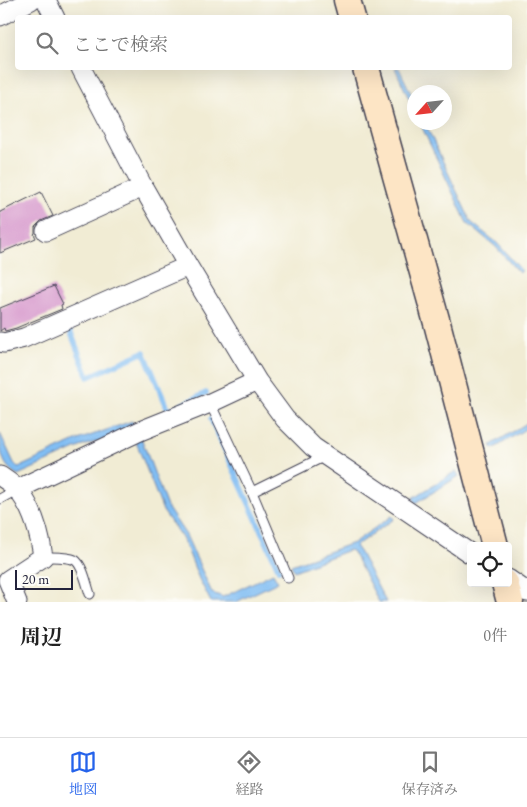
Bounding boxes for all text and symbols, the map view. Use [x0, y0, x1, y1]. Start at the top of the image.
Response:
search box [15, 15, 512, 70]
icon: search [33, 29, 61, 57]
text: ここで検索 [73, 32, 168, 57]
north arrow [407, 85, 452, 130]
map controls [467, 542, 512, 587]
button: locate [467, 542, 512, 587]
scale bar [15, 567, 72, 590]
text: 20 m [22, 570, 49, 588]
text: 周辺 [20, 623, 62, 650]
text: 0件 [483, 625, 507, 646]
tab: 地図 [69, 748, 97, 798]
tab: 経路 [235, 748, 263, 798]
tab: 保存済み [402, 748, 458, 798]

